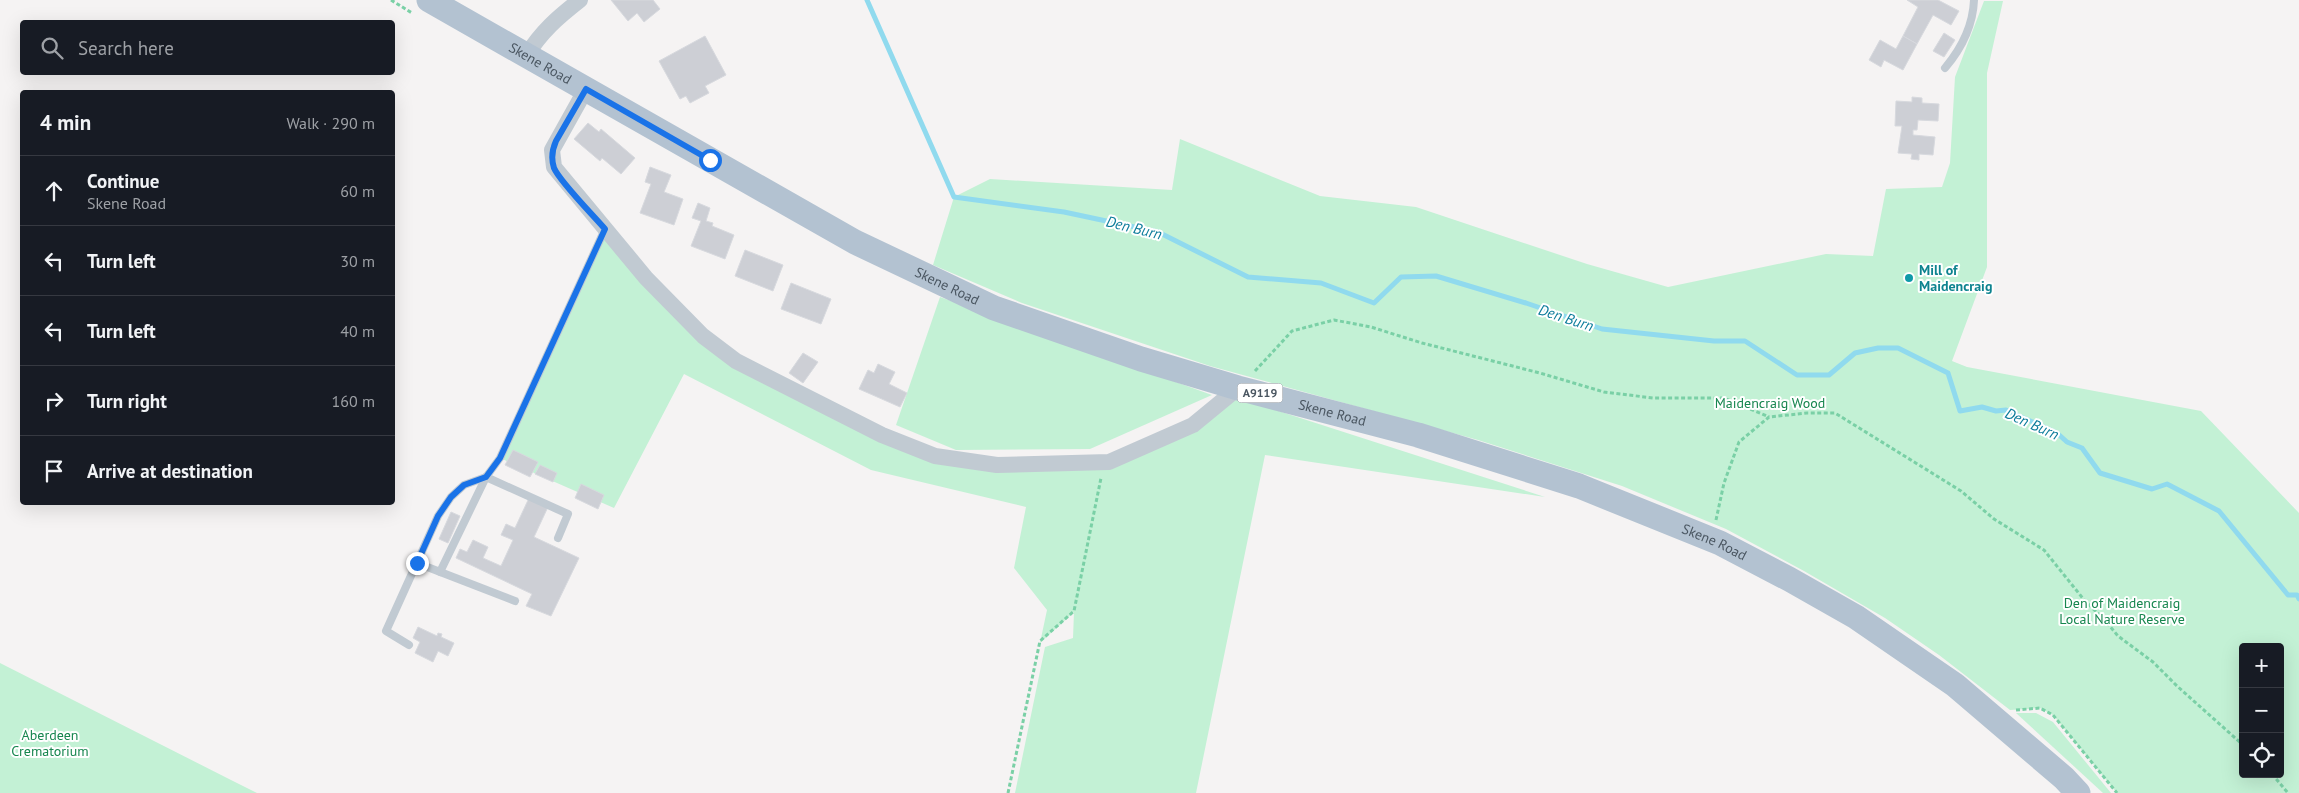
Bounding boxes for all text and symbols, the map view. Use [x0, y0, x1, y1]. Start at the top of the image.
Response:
search box [20, 20, 395, 75]
icon: search [38, 34, 66, 62]
text: Search here [78, 36, 174, 60]
street label: Skene Road [506, 38, 575, 88]
text: 4 min [40, 109, 91, 136]
text: Walk · 290 m [286, 113, 375, 133]
route start [699, 149, 722, 172]
text: Continue [87, 169, 159, 193]
icon: ahead [40, 177, 68, 205]
text: 60 m [340, 181, 375, 201]
text: Skene Road [87, 193, 166, 213]
water label: Den Burn [1104, 211, 1164, 244]
icon: left [40, 247, 68, 275]
text: Turn left [87, 249, 156, 273]
text: 30 m [340, 251, 375, 271]
place label: Mill of Maidencraig [1919, 261, 1992, 295]
street label: Skene Road [912, 263, 982, 309]
marker: Mill of Maidencraig [1903, 272, 1915, 284]
water label: Den Burn [1536, 300, 1596, 335]
icon: left [40, 317, 68, 345]
text: Turn left [87, 319, 156, 343]
text: 40 m [340, 321, 375, 341]
road number: A9119 [1238, 383, 1282, 402]
icon: right [40, 387, 68, 415]
text: Turn right [87, 389, 167, 413]
text: 160 m [332, 391, 375, 411]
park label: Maidencraig Wood [1715, 394, 1825, 412]
street label: Skene Road [1296, 395, 1368, 430]
water label: Den Burn [2002, 403, 2062, 444]
icon: arrive [40, 457, 68, 485]
text: Arrive at destination [87, 459, 253, 483]
street label: Skene Road [1679, 520, 1750, 564]
route end [406, 552, 429, 575]
park label: Den of Maidencraig Local Nature Reserve [2059, 594, 2185, 628]
map controls [2239, 643, 2284, 778]
button: + [2239, 643, 2284, 688]
button: − [2239, 688, 2284, 733]
park label: Aberdeen Crematorium [11, 726, 89, 760]
button: locate [2239, 733, 2284, 778]

